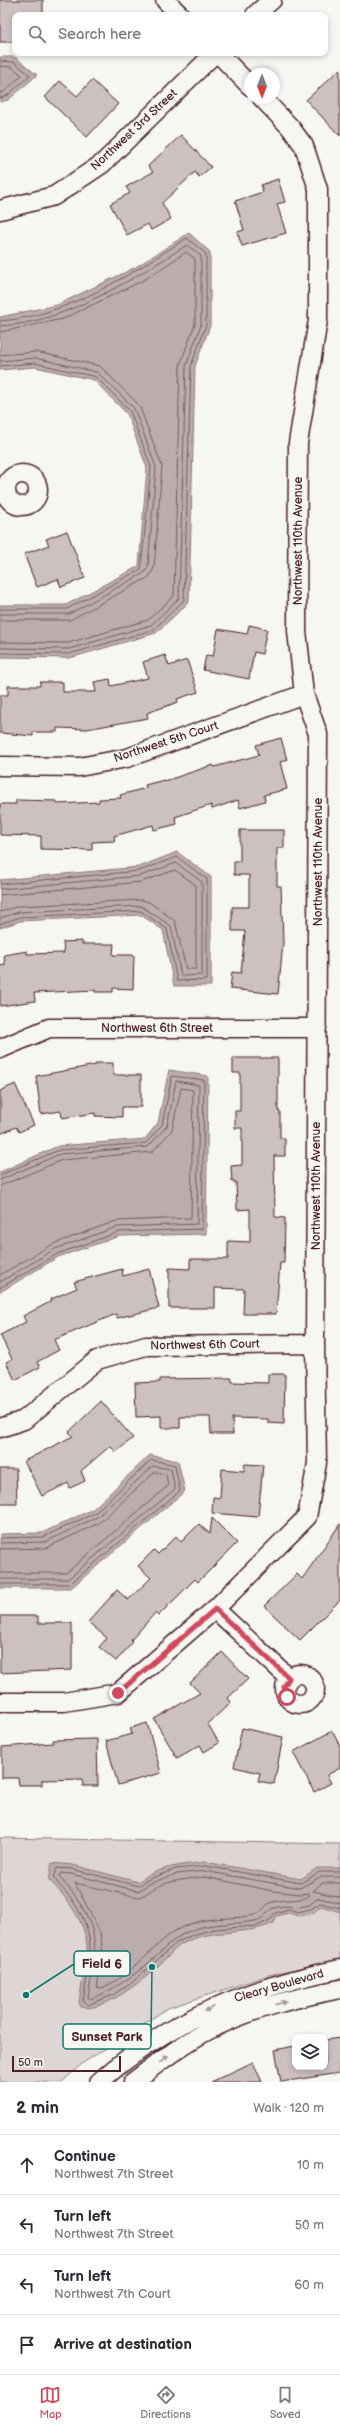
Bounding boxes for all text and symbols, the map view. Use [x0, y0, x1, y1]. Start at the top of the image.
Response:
search box [12, 12, 328, 56]
icon: search [26, 23, 48, 45]
text: Search here [58, 25, 141, 44]
north arrow [244, 68, 280, 104]
street label: Northwest 3rd Street [88, 86, 181, 174]
street label: Northwest 110th Avenue [291, 477, 306, 605]
street label: Northwest 5th Court [112, 718, 220, 766]
street label: Northwest 110th Avenue [311, 798, 326, 926]
street label: Northwest 6th Street [101, 1021, 213, 1036]
street label: Northwest 110th Avenue [309, 1122, 324, 1250]
street label: Northwest 6th Court [150, 1337, 260, 1353]
route end [109, 1684, 127, 1702]
route start [278, 1688, 296, 1706]
callout: Field 6 [74, 1951, 130, 1976]
text: Field 6 [82, 1956, 122, 1972]
street label: Cleary Boulevard [232, 1966, 326, 2006]
one-way arrow [275, 2000, 287, 2006]
one-way arrow [204, 2006, 215, 2012]
callout: Sunset Park [63, 2024, 151, 2049]
text: Sunset Park [71, 2029, 143, 2045]
map controls [292, 2034, 328, 2070]
button: layers [292, 2034, 328, 2070]
scale bar [12, 2054, 121, 2073]
one-way arrow [159, 2054, 170, 2063]
text: 50 m [18, 2056, 43, 2069]
text: 2 min [16, 2098, 59, 2118]
text: Walk · 120 m [253, 2100, 324, 2116]
text: Continue [54, 2147, 116, 2166]
icon: ahead [16, 2154, 38, 2176]
text: 10 m [297, 2157, 324, 2173]
text: Northwest 7th Street [54, 2166, 174, 2182]
text: Turn left [54, 2207, 111, 2226]
icon: left [16, 2214, 38, 2236]
text: 50 m [295, 2217, 324, 2233]
text: Northwest 7th Street [54, 2226, 174, 2242]
text: Turn left [54, 2267, 111, 2286]
icon: left [16, 2274, 38, 2296]
text: 60 m [294, 2277, 324, 2293]
text: Northwest 7th Court [54, 2286, 171, 2302]
icon: arrive [16, 2334, 38, 2356]
text: Arrive at destination [54, 2335, 192, 2354]
tab: Map [39, 2384, 62, 2421]
tab: Directions [140, 2384, 191, 2421]
tab: Saved [270, 2384, 301, 2421]

